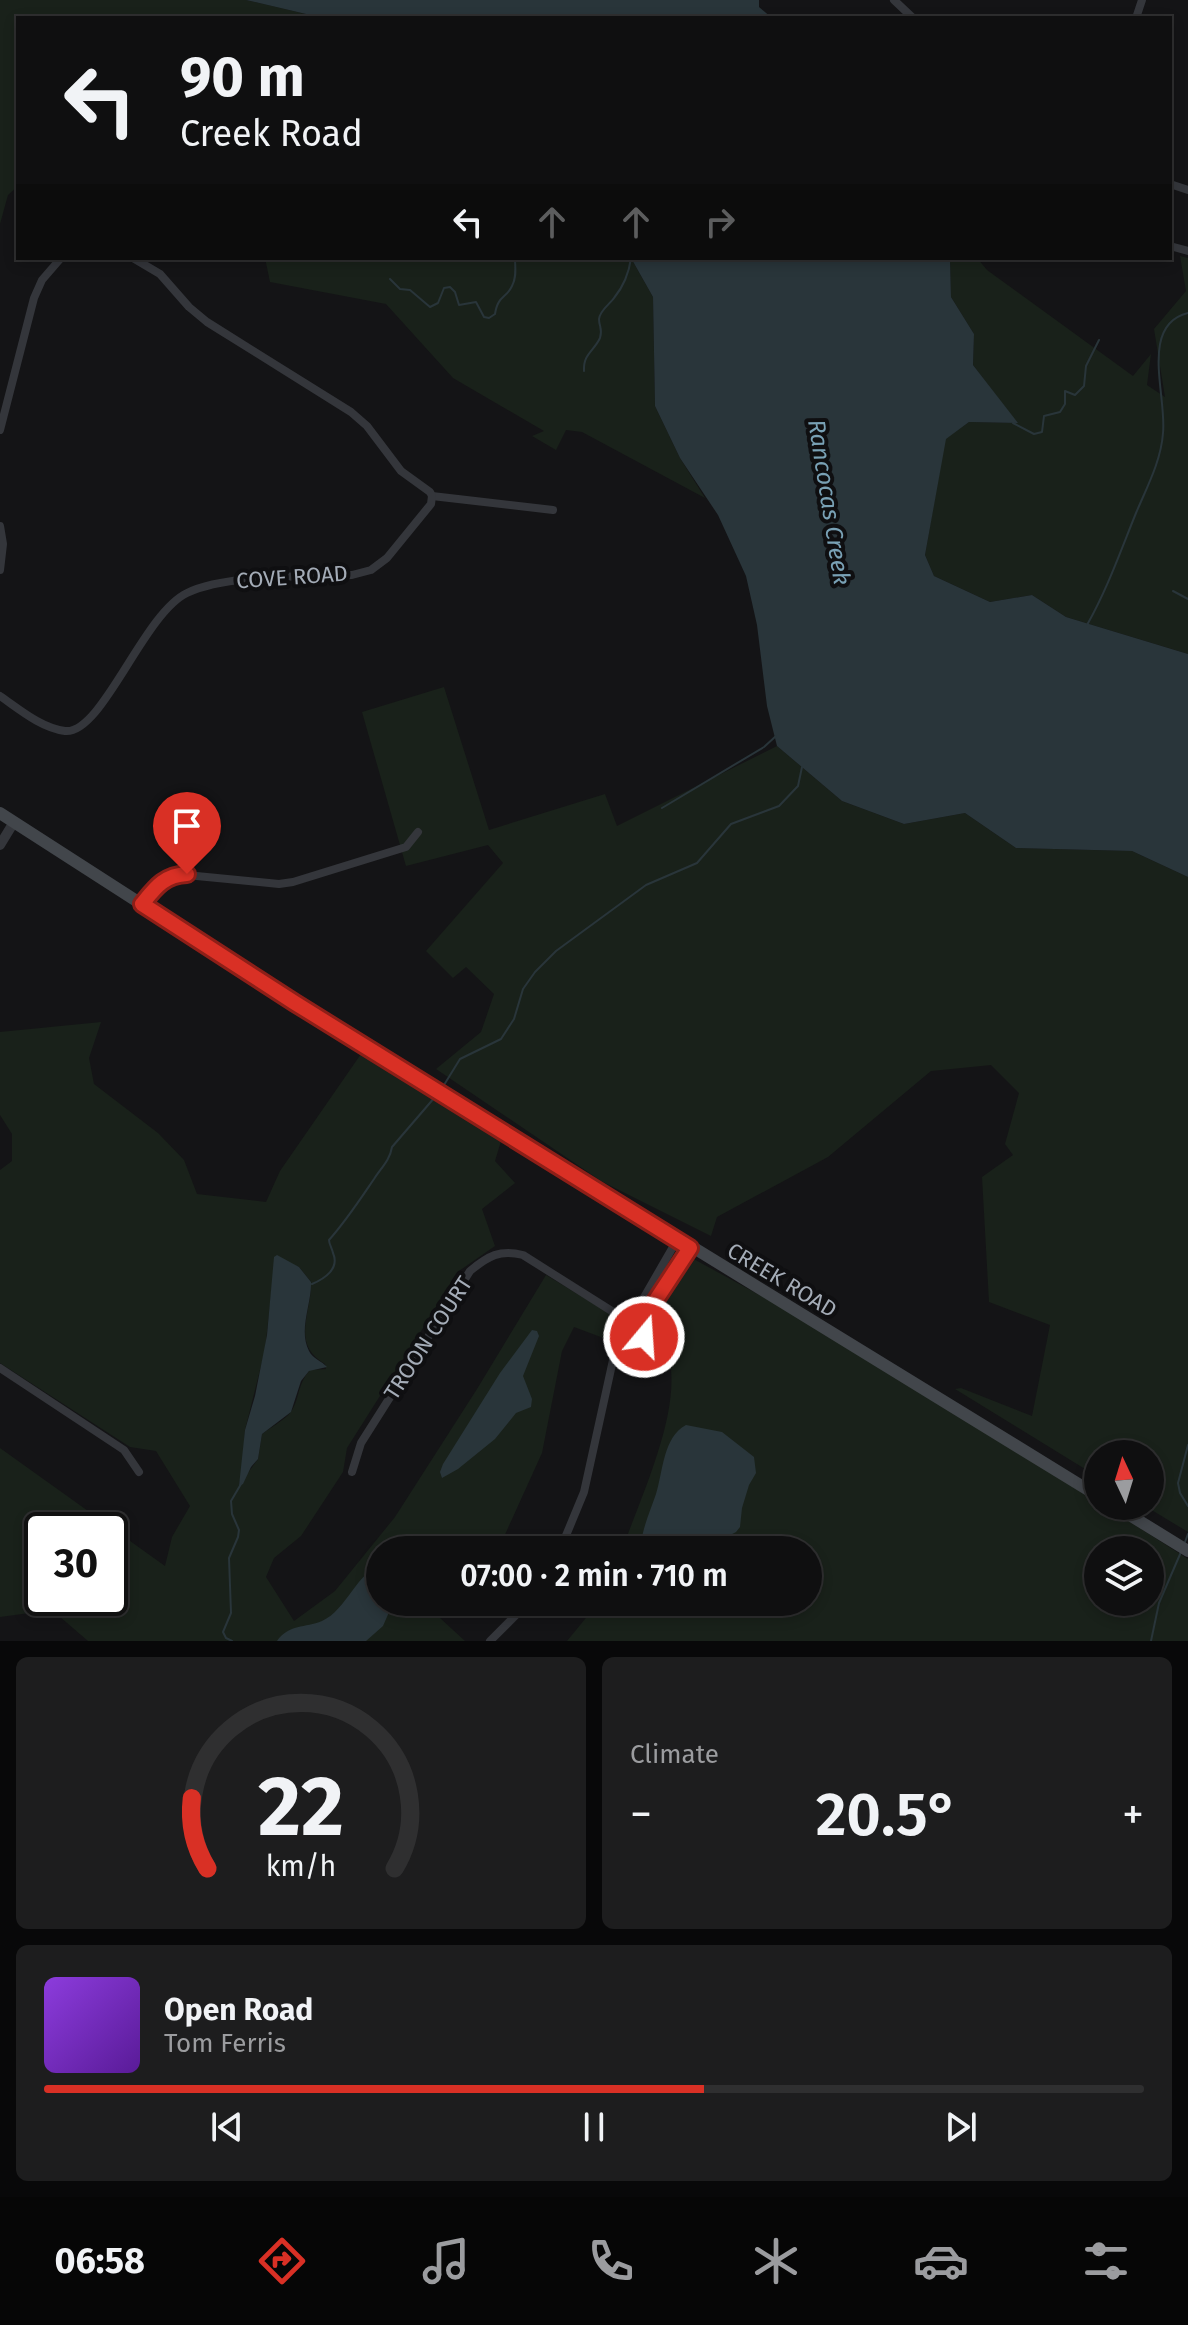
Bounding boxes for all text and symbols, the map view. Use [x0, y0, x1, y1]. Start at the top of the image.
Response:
text: 90 m [180, 44, 305, 111]
icon: left [48, 48, 152, 152]
text: Creek Road [180, 112, 363, 156]
icon: left [446, 200, 490, 244]
icon: ahead [530, 200, 574, 244]
icon: ahead [614, 200, 658, 244]
icon: right [698, 200, 742, 244]
water label: Rancocas Creek [802, 417, 856, 587]
street label: COVE ROAD [235, 560, 349, 594]
pin [153, 792, 221, 874]
icon: arrive [165, 804, 209, 848]
street label: CREEK ROAD [722, 1237, 842, 1323]
street label: TROON COURT [378, 1271, 478, 1405]
position arrow [602, 1295, 686, 1379]
north arrow [1084, 1440, 1164, 1520]
map controls [1084, 1440, 1164, 1616]
speed limit sign: 30 [24, 1512, 128, 1616]
button: layers [1084, 1536, 1164, 1616]
text: 07:00 · 2 min · 710 m [460, 1558, 728, 1594]
text: Climate [630, 1739, 719, 1770]
text: 22 [258, 1757, 344, 1857]
text: 20.5° [816, 1779, 958, 1851]
text: − [630, 1788, 652, 1841]
text: + [1122, 1788, 1144, 1841]
text: km/h [266, 1849, 336, 1884]
text: Open Road [164, 1992, 313, 2028]
text: Tom Ferris [164, 2028, 286, 2059]
icon: previous [205, 2105, 249, 2149]
icon: pause [572, 2105, 616, 2149]
icon: next [939, 2105, 983, 2149]
icon: directions [254, 2233, 310, 2289]
icon: music [418, 2233, 474, 2289]
icon: phone [583, 2233, 639, 2289]
icon: climate [748, 2233, 804, 2289]
icon: car [913, 2233, 969, 2289]
icon: filters [1078, 2233, 1134, 2289]
text: 06:58 [54, 2239, 145, 2283]

